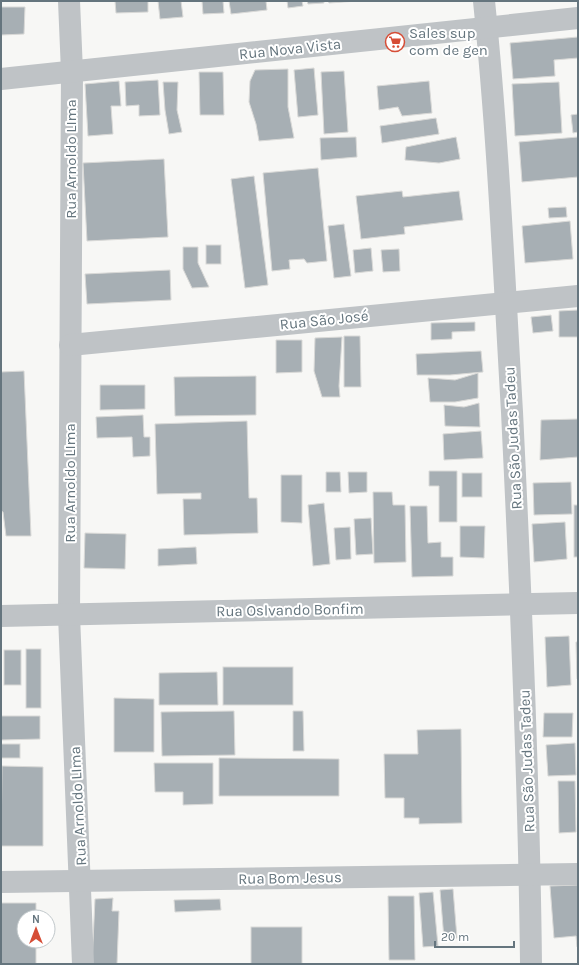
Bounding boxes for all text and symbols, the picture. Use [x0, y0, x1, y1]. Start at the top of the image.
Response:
place label: Sales sup com de gen [409, 24, 488, 59]
supermarket icon: Sales sup com de gen [384, 31, 406, 53]
street label: Rua Nova Vista [238, 35, 342, 63]
street label: Rua Arnoldo LIma [62, 99, 80, 219]
street label: Rua São José [279, 306, 369, 334]
street label: Rua São Judas Tadeu [500, 366, 526, 510]
street label: Rua Arnoldo LIma [61, 423, 79, 543]
street label: Rua Oslvando Bonfim [216, 600, 364, 620]
street label: Rua São Judas Tadeu [516, 689, 538, 833]
street label: Rua Arnoldo LIma [66, 746, 90, 866]
street label: Rua Bom Jesus [238, 868, 342, 888]
north arrow [16, 909, 56, 949]
text: N [32, 913, 40, 926]
scale bar [435, 923, 514, 949]
text: 20 m [441, 930, 469, 944]

